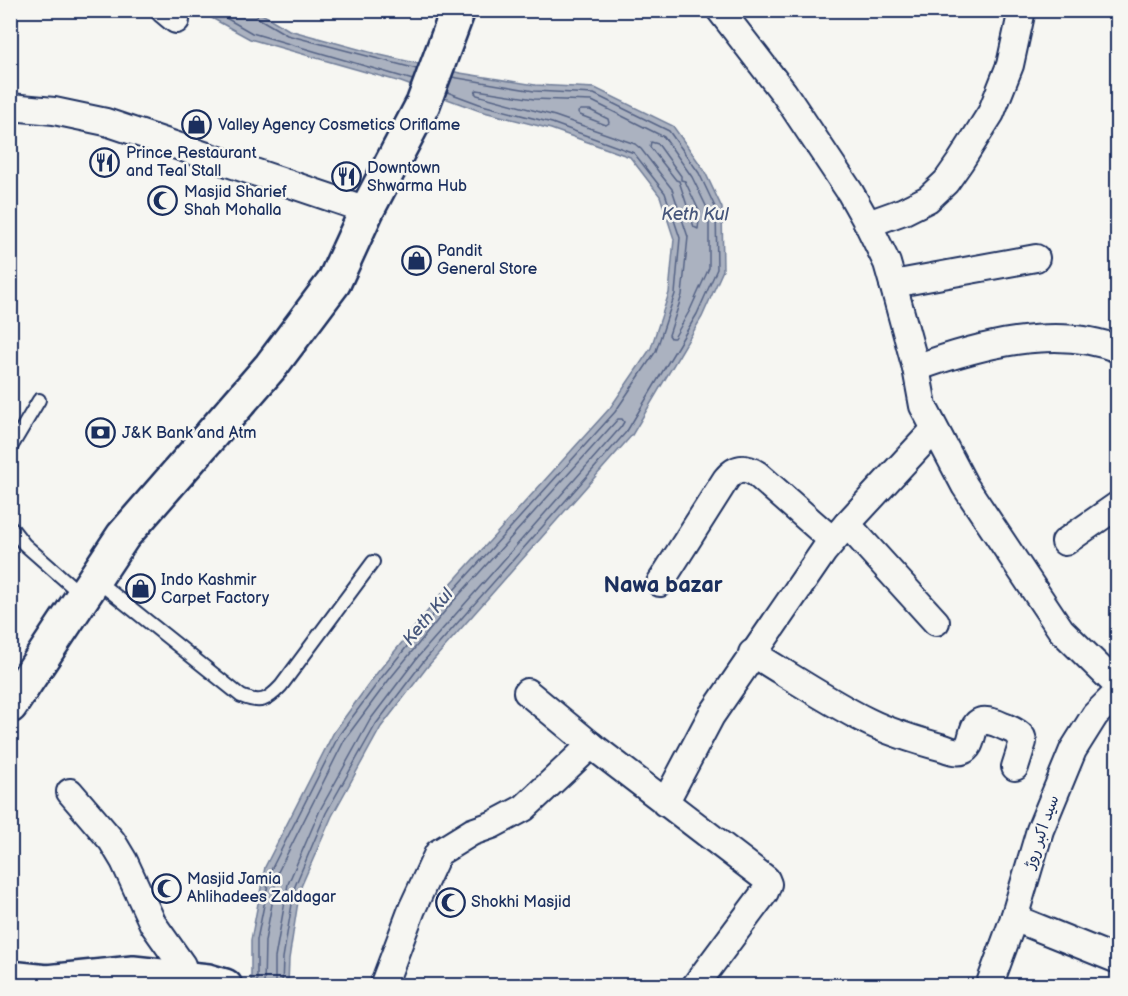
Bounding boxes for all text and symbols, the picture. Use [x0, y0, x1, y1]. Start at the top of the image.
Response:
shop icon: Valley Agency Cosmetics Oriflame [181, 109, 213, 141]
place label: Valley Agency Cosmetics Oriflame [218, 116, 461, 135]
place label: Prince Restaurant and Teal Stall [126, 144, 257, 181]
restaurant icon: Prince Restaurant and Teal Stall [89, 146, 121, 178]
place label: Downtown Shwarma Hub [367, 159, 467, 196]
restaurant icon: Downtown Shwarma Hub [330, 161, 362, 193]
place label: Masjid Sharief Shah Mohalla [184, 183, 287, 220]
mosque icon: Masjid Sharief Shah Mohalla [147, 185, 179, 217]
water label: Keth Kul [661, 204, 730, 225]
place label: Pandit General Store [437, 242, 538, 279]
shop icon: Pandit General Store [400, 244, 432, 276]
bank icon: J&K Bank and Atm [85, 417, 117, 449]
place label: J&K Bank and Atm [122, 424, 257, 443]
place label: Indo Kashmir Carpet Factory [161, 571, 270, 608]
district label: Nawa bazar [603, 572, 723, 599]
shop icon: Indo Kashmir Carpet Factory [124, 573, 156, 605]
water label: Keth Kul [398, 584, 458, 650]
street label: سید اکبر روڑ [1020, 793, 1063, 873]
place label: Masjid Jamia Ahlihadees Zaldagar [187, 870, 336, 907]
mosque icon: Masjid Jamia Ahlihadees Zaldagar [150, 872, 182, 904]
mosque icon: Shokhi Masjid [434, 886, 466, 918]
place label: Shokhi Masjid [471, 893, 571, 912]

